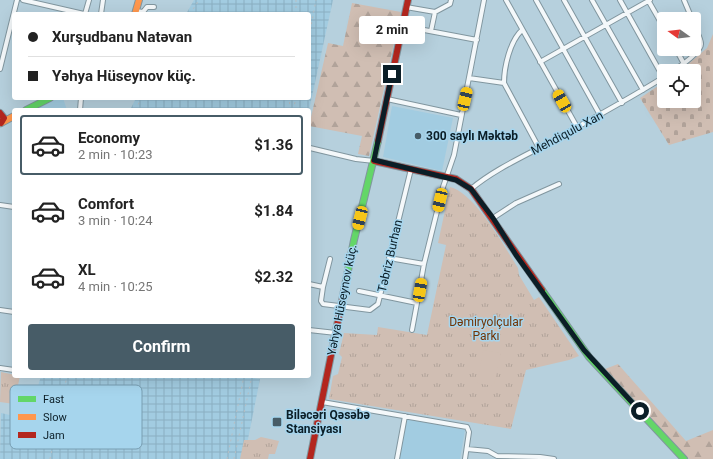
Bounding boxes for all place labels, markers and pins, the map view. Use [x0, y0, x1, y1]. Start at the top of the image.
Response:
place label: 300 saylı Məktəb [426, 129, 518, 143]
marker: 300 saylı Məktəb [413, 131, 423, 141]
place label: Biləcəri Qəsəbə Stansiyası [286, 408, 370, 436]
marker: Biləcəri Qəsəbə Stansiyası [271, 416, 283, 428]

